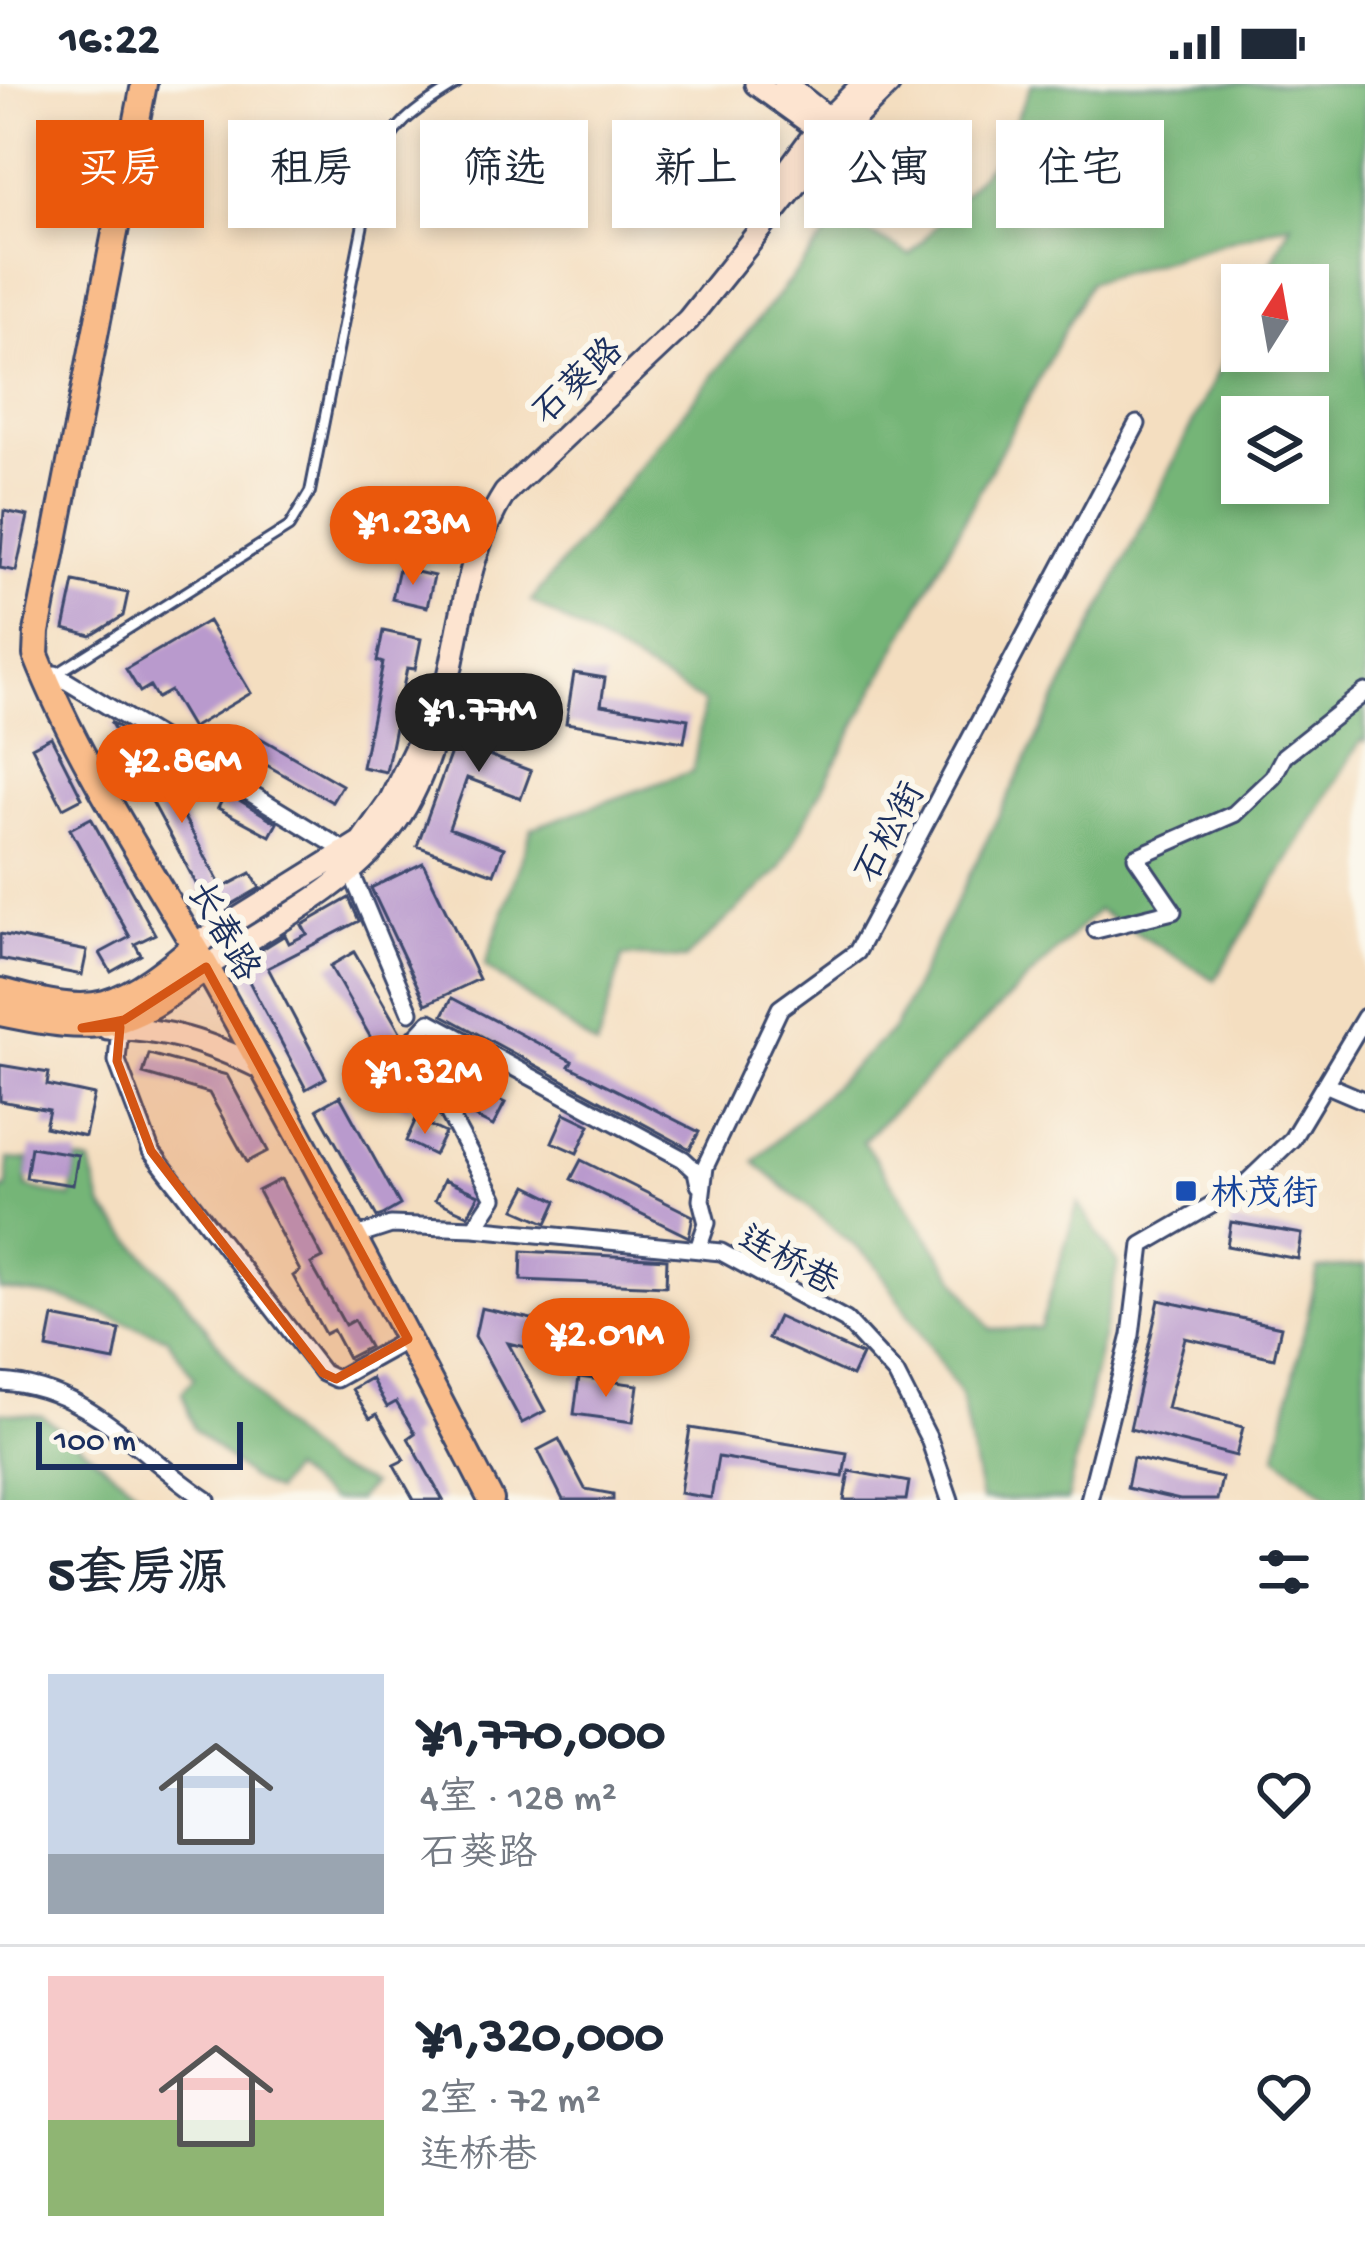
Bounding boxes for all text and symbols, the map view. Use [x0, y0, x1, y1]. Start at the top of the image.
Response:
text: 16:22 [60, 16, 159, 69]
chip: 买房 [36, 120, 204, 228]
chip: 租房 [228, 120, 396, 228]
chip: 筛选 [420, 120, 588, 228]
chip: 新上 [612, 120, 780, 228]
chip: 公寓 [804, 120, 972, 228]
chip: 住宅 [996, 120, 1164, 228]
north arrow [1221, 264, 1329, 372]
map controls [1221, 264, 1329, 504]
street label: 石葵路 [525, 330, 635, 436]
button: layers [1221, 396, 1329, 504]
pin: ¥1.23M [315, 486, 511, 588]
text: ¥1.23M [357, 502, 469, 548]
pin: ¥1.77M [381, 673, 577, 775]
text: ¥1.77M [422, 689, 536, 735]
pin: ¥2.86M [84, 724, 280, 826]
text: ¥2.86M [123, 740, 241, 786]
street label: 石松街 [848, 776, 937, 892]
street label: 长春路 [175, 875, 268, 991]
pin: ¥1.32M [327, 1035, 523, 1137]
text: ¥1.32M [369, 1051, 481, 1097]
place label: 林茂街 [1210, 1174, 1318, 1219]
marker: 林茂街 [1173, 1178, 1199, 1204]
street label: 连桥巷 [729, 1218, 846, 1308]
pin: ¥2.01M [508, 1298, 704, 1400]
text: ¥2.01M [549, 1314, 663, 1360]
scale bar [36, 1416, 243, 1469]
text: 100 m [54, 1424, 136, 1462]
icon: filters [1251, 1539, 1317, 1605]
text: 5套房源 [48, 1549, 228, 1609]
text: ¥1,770,000 [420, 1708, 665, 1768]
icon: home [144, 1722, 288, 1866]
icon: heart [1251, 1761, 1317, 1827]
text: 4室 · 128 m² [420, 1778, 617, 1824]
text: 石葵路 [420, 1834, 537, 1880]
text: ¥1,320,000 [420, 2010, 664, 2070]
icon: home [144, 2024, 288, 2168]
icon: heart [1251, 2063, 1317, 2129]
text: 2室 · 72 m² [420, 2080, 601, 2126]
text: 连桥巷 [420, 2136, 537, 2182]

